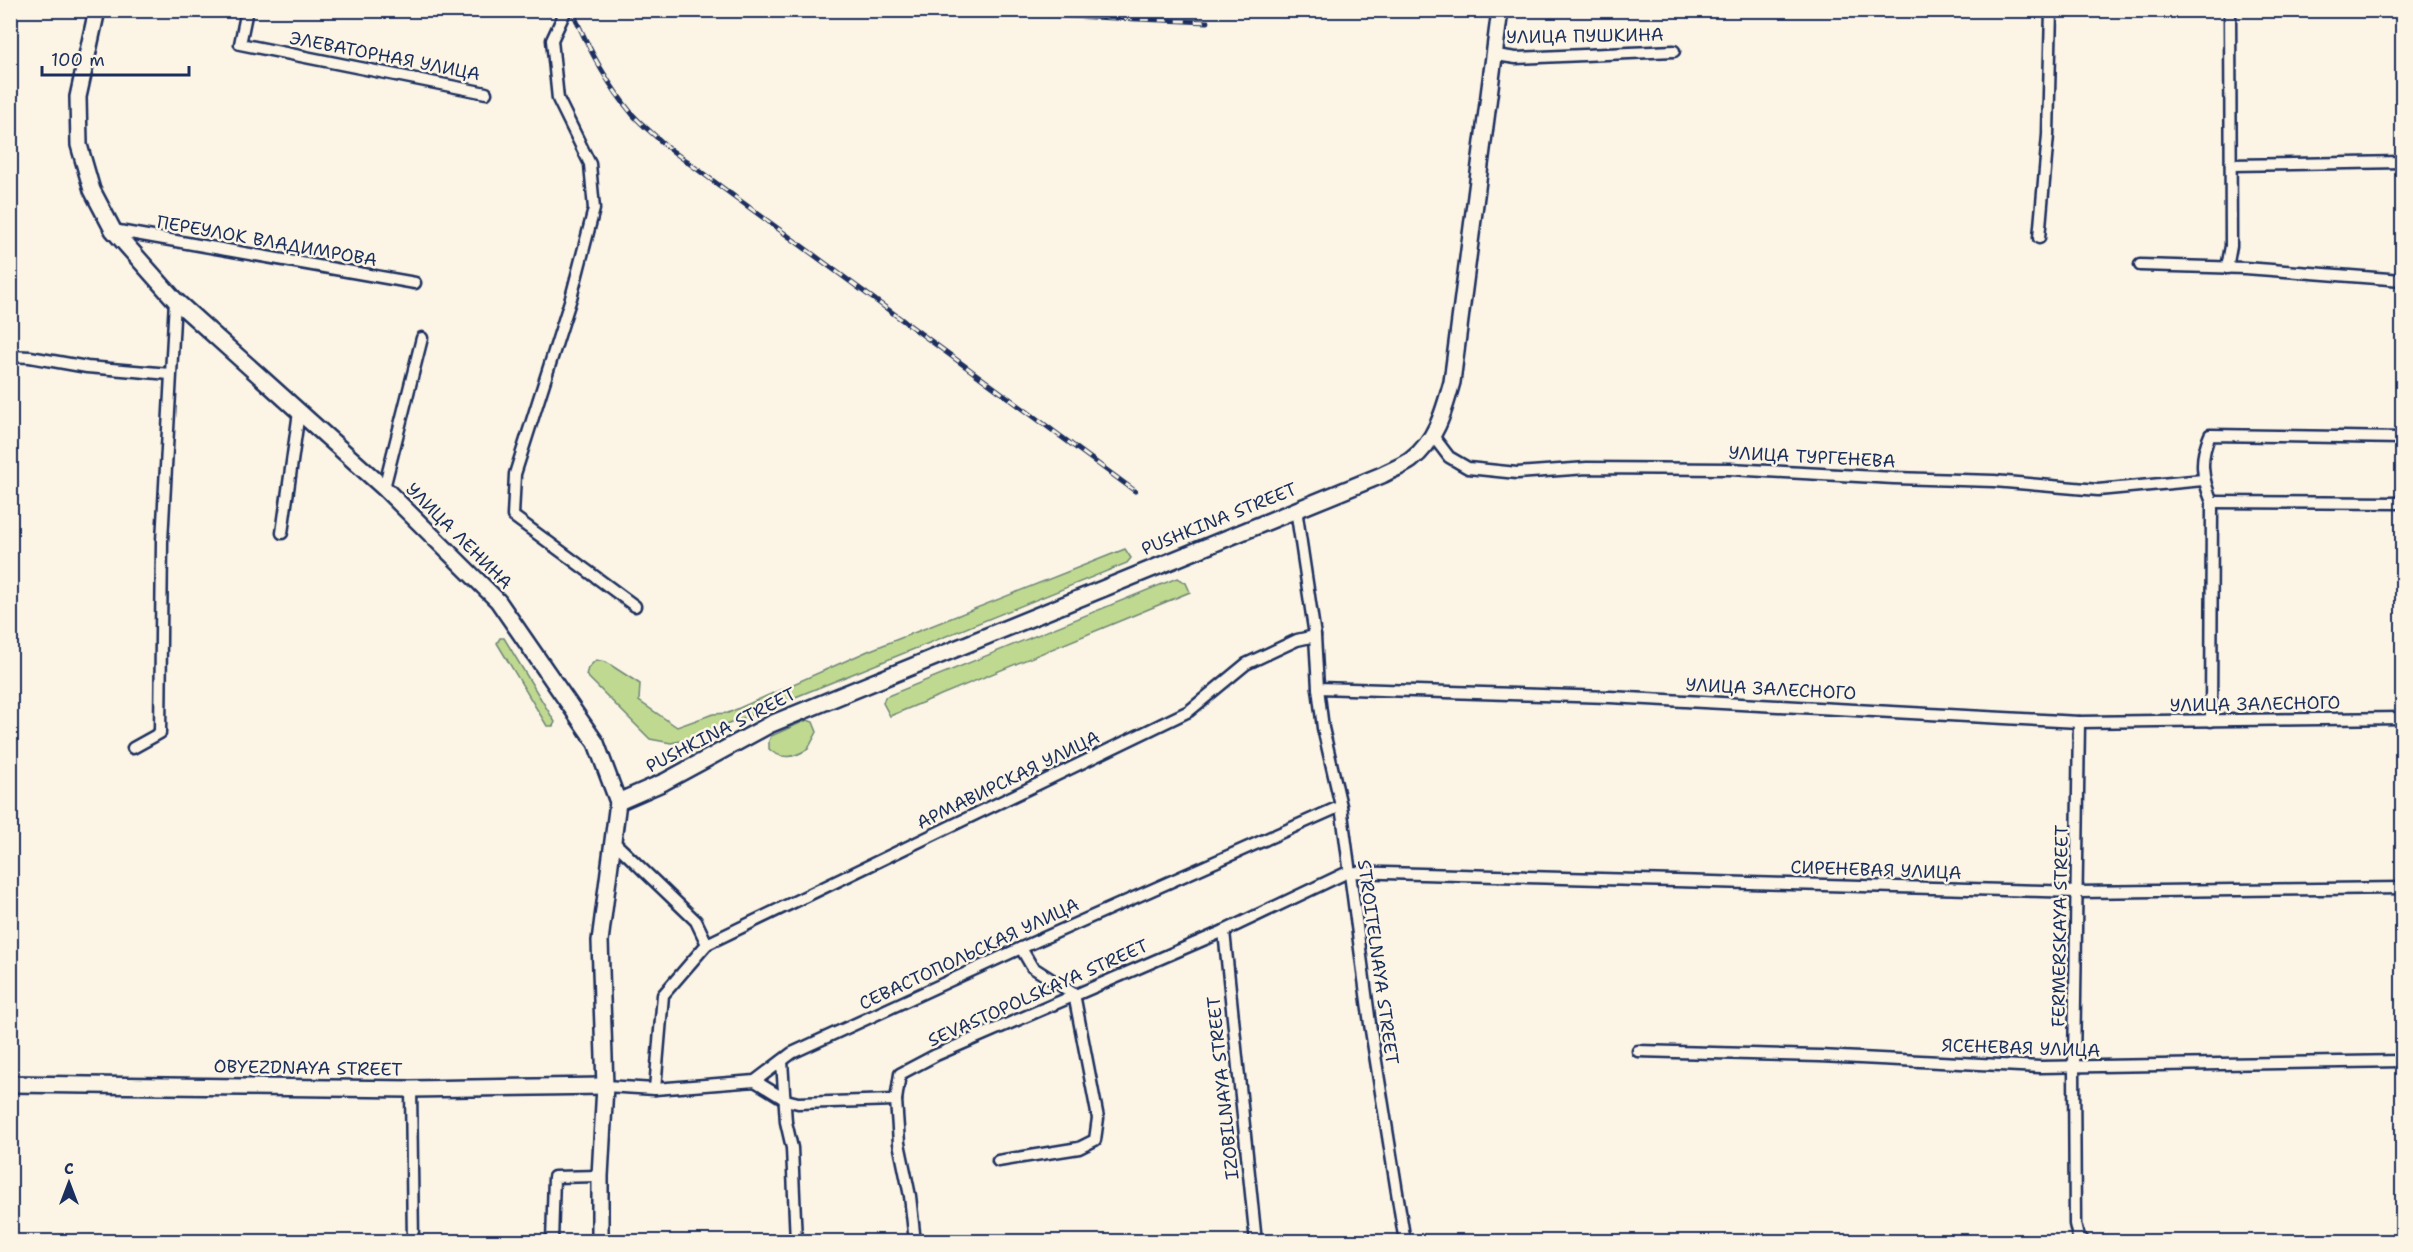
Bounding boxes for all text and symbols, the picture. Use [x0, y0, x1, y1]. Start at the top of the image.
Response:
street label: УЛИЦА ПУШКИНА [1506, 23, 1664, 49]
street label: ЭЛЕВАТОРНАЯ УЛИЦА [288, 26, 482, 86]
scale bar [42, 39, 189, 77]
text: 100 m [51, 48, 105, 72]
street label: ПЕРЕУЛОК ВЛАДИМРОВА [155, 210, 379, 272]
street label: УЛИЦА ТУРГЕНЕВА [1728, 441, 1896, 473]
street label: УЛИЦА ЛЕНИНА [400, 477, 518, 595]
street label: PUSHKINA STREET [1138, 477, 1300, 561]
street label: УЛИЦА ЗАЛЕСНОГО [1685, 673, 1857, 705]
street label: PUSHKINA STREET [642, 682, 800, 778]
street label: УЛИЦА ЗАЛЕСНОГО [2169, 691, 2341, 717]
street label: АРМАВИРСКАЯ УЛИЦА [913, 725, 1103, 835]
street label: FERMERSKAYA STREET [2046, 825, 2074, 1027]
street label: СИРЕНЕВАЯ УЛИЦА [1790, 855, 1962, 885]
street label: STROITELNAYA STREET [1352, 858, 1404, 1066]
street label: СЕВАСТОПОЛЬСКАЯ УЛИЦА [855, 892, 1083, 1016]
street label: SEVASTOPOLSKAYA STREET [924, 933, 1152, 1053]
street label: IZOBILNAYA STREET [1201, 995, 1245, 1181]
street label: ЯСЕНЕВАЯ УЛИЦА [1941, 1033, 2101, 1063]
street label: OBYEZDNAYA STREET [213, 1054, 403, 1082]
north arrow [39, 1153, 99, 1213]
text: С [64, 1158, 74, 1179]

